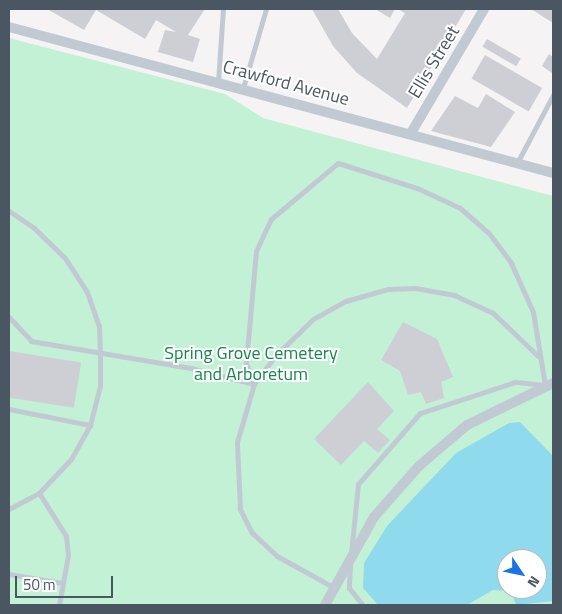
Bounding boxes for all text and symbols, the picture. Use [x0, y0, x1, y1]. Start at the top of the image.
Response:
street label: Ellis Street [404, 22, 464, 102]
street label: Crawford Avenue [221, 56, 351, 110]
park label: Spring Grove Cemetery and Arboretum [164, 343, 338, 386]
north arrow [497, 549, 547, 599]
scale bar [18, 566, 115, 598]
text: N [523, 572, 545, 592]
text: 50 m [23, 573, 56, 596]

